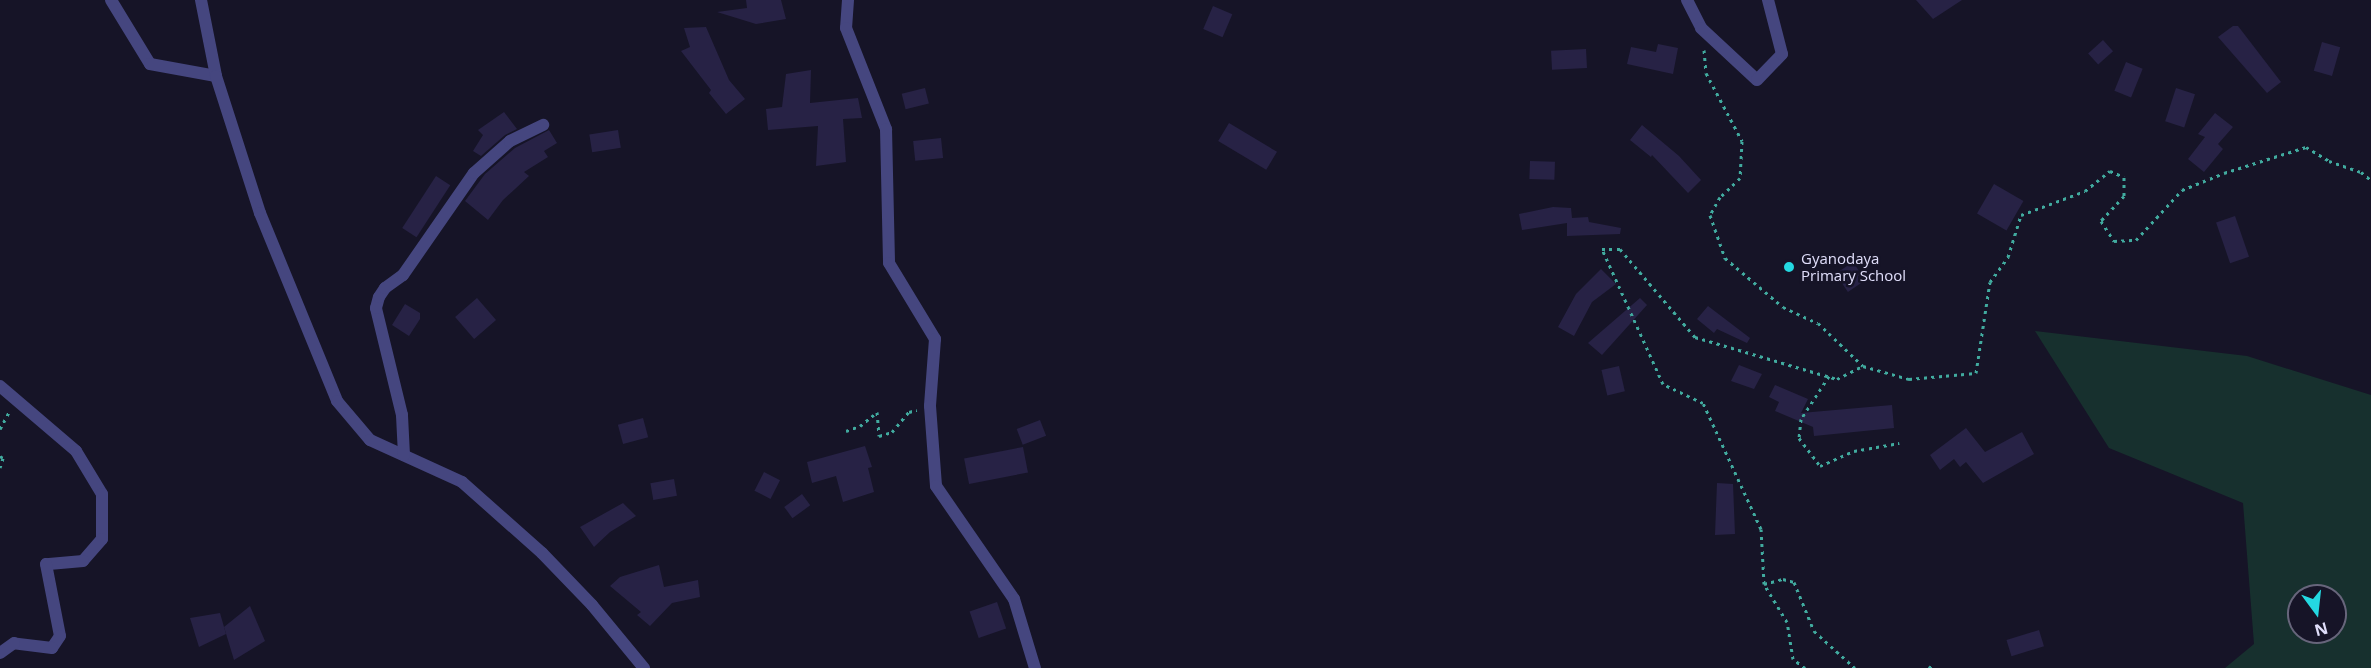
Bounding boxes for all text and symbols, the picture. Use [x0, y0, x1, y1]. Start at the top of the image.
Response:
place label: Gyanodaya Primary School [1801, 249, 1906, 284]
marker: Gyanodaya Primary School [1782, 260, 1796, 274]
north arrow [2287, 584, 2347, 644]
text: N [2312, 617, 2330, 642]

